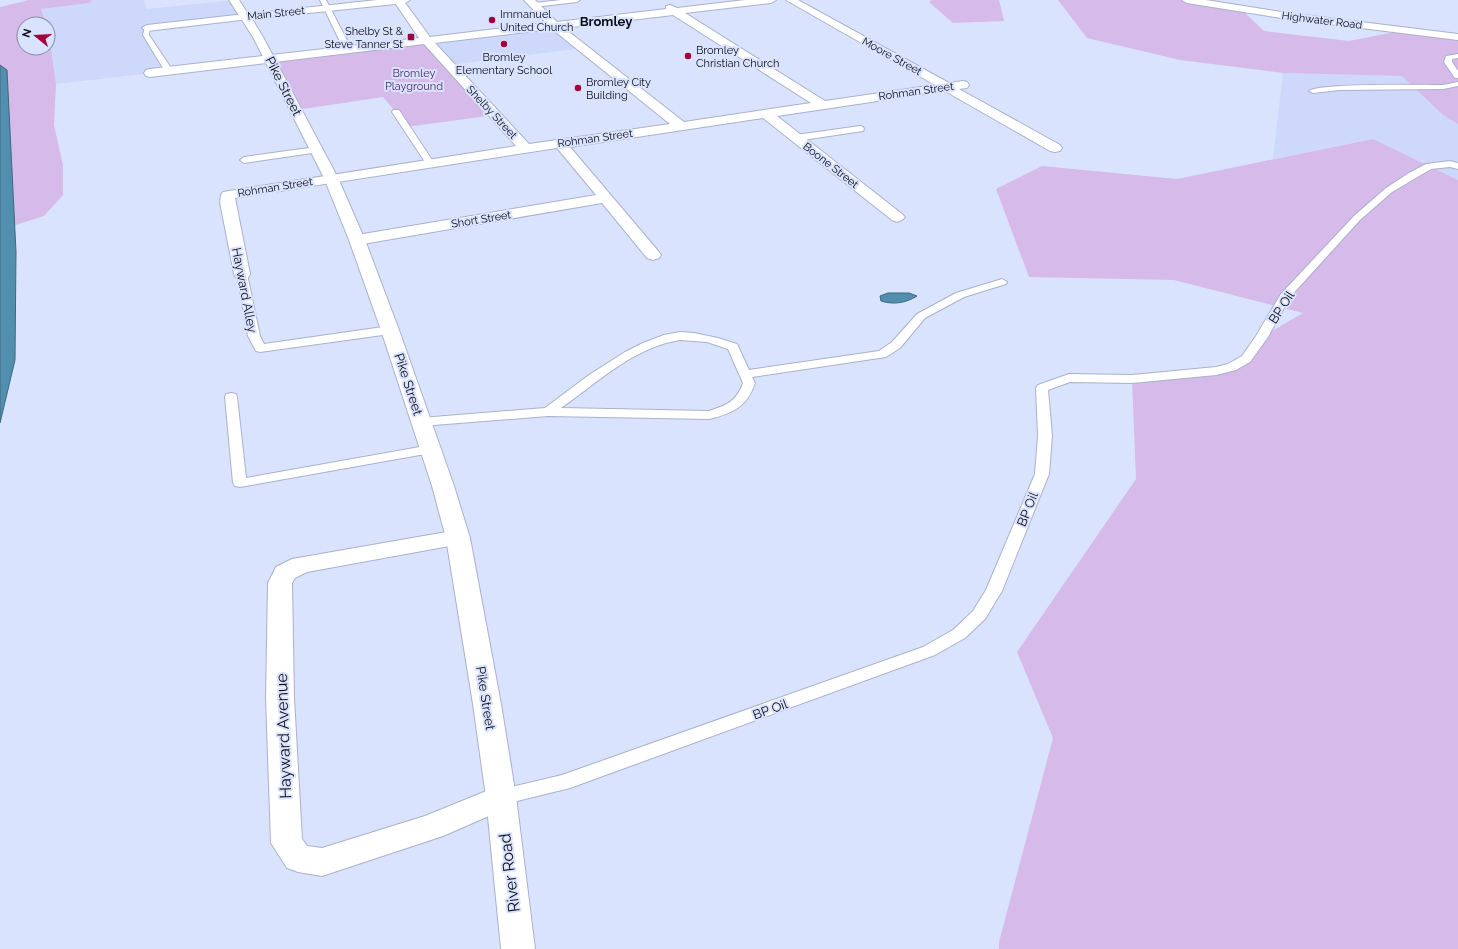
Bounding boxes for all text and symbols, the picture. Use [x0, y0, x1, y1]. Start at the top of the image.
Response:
street label: Main Street [247, 4, 306, 23]
place label: Immanuel United Church [500, 8, 573, 34]
street label: Highwater Road [1281, 9, 1363, 32]
district label: Bromley [580, 14, 632, 29]
marker: Immanuel United Church [487, 15, 497, 25]
north arrow [16, 16, 56, 56]
place label: Shelby St & Steve Tanner St [324, 25, 404, 51]
text: N [19, 27, 34, 39]
marker: Shelby St & Steve Tanner St [406, 32, 416, 42]
street label: Moore Street [860, 35, 924, 78]
marker: Bromley Elementary School [499, 39, 509, 49]
place label: Bromley Christian Church [696, 44, 779, 70]
place label: Bromley Elementary School [456, 51, 552, 77]
marker: Bromley Christian Church [683, 51, 693, 61]
street label: Pike Street [262, 54, 305, 119]
park label: Bromley Playground [385, 67, 443, 93]
place label: Bromley City Building [586, 76, 651, 102]
street label: Rohman Street [878, 80, 955, 103]
street label: Shelby Street [464, 83, 520, 142]
marker: Bromley City Building [573, 83, 583, 93]
street label: Rohman Street [557, 127, 634, 150]
street label: Boone Street [800, 140, 861, 191]
street label: Rohman Street [237, 175, 314, 200]
street label: Short Street [450, 208, 512, 231]
street label: Hayward Alley [229, 246, 260, 334]
street label: BP Oil [1265, 288, 1298, 326]
street label: Pike Street [391, 351, 426, 418]
street label: BP Oil [1014, 489, 1041, 529]
street label: Pike Street [473, 665, 498, 732]
street label: Hayward Avenue [272, 673, 295, 799]
street label: BP Oil [751, 696, 790, 723]
street label: River Road [495, 832, 524, 913]

